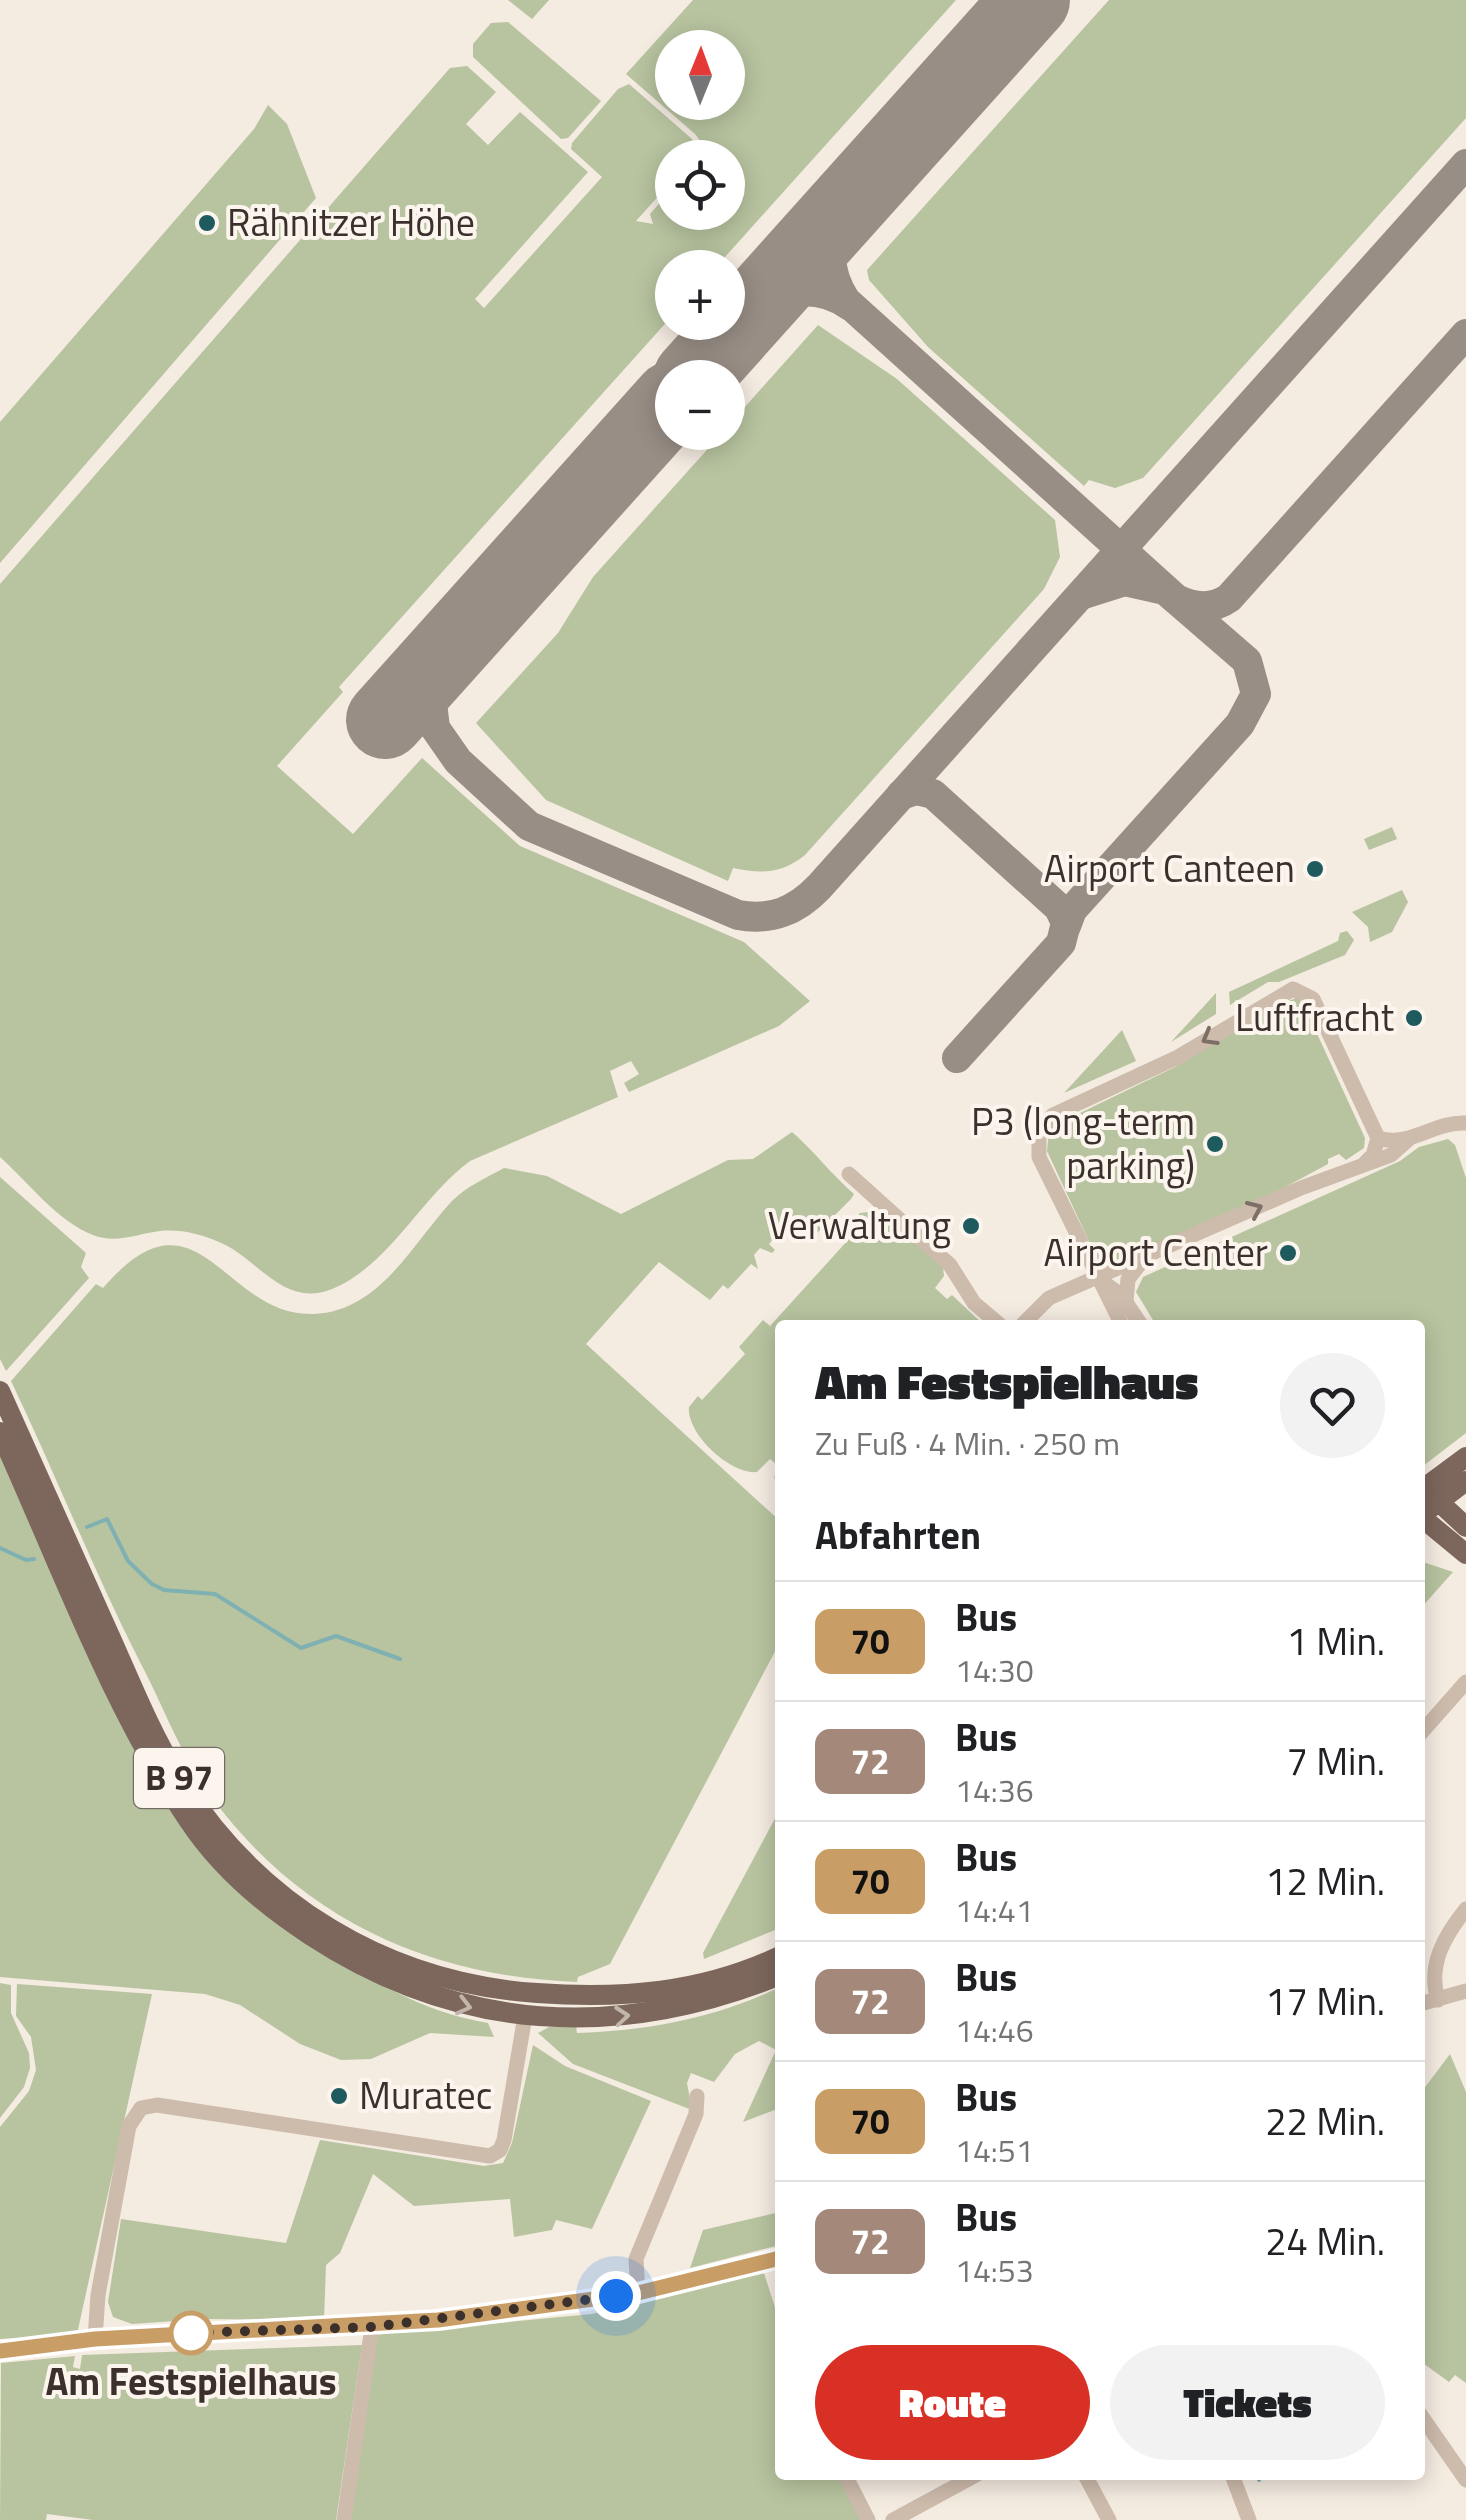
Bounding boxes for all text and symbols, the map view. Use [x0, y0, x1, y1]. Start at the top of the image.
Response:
north arrow [655, 30, 745, 120]
map controls [655, 30, 745, 450]
button: locate [655, 140, 745, 230]
place label: Rähnitzer Höhe [227, 193, 475, 251]
marker: Rähnitzer Höhe [196, 212, 218, 234]
button: + [655, 250, 745, 340]
button: − [655, 360, 745, 450]
place label: Airport Canteen [1044, 839, 1295, 897]
marker: Airport Canteen [1304, 858, 1326, 880]
place label: Luftfracht [1235, 988, 1394, 1046]
marker: Luftfracht [1403, 1007, 1425, 1029]
one-way arrow [1202, 1025, 1220, 1045]
place label: P3 (long-term parking) [971, 1092, 1195, 1194]
marker: P3 (long-term parking) [1204, 1133, 1226, 1155]
place label: Verwaltung [768, 1196, 951, 1254]
one-way arrow [1245, 1201, 1263, 1221]
marker: Verwaltung [960, 1215, 982, 1237]
place label: Airport Center [1043, 1223, 1268, 1281]
marker: Airport Center [1277, 1242, 1299, 1264]
text: Am Festspielhaus [815, 1345, 1198, 1418]
button: heart [1280, 1353, 1385, 1458]
text: Zu Fuß · 4 Min. · 250 m [815, 1419, 1120, 1467]
text: Abfahrten [815, 1506, 981, 1564]
text: Bus [955, 1588, 1017, 1646]
text: 1 Min. [1287, 1612, 1385, 1670]
text: 70 [850, 1614, 890, 1668]
text: 14:30 [955, 1646, 1034, 1694]
text: Bus [955, 1708, 1017, 1766]
text: 7 Min. [1287, 1732, 1385, 1790]
text: 72 [850, 1734, 890, 1788]
road number: B 97 [134, 1748, 224, 1808]
text: 14:36 [955, 1766, 1034, 1814]
text: Bus [955, 1828, 1017, 1886]
text: 12 Min. [1265, 1852, 1385, 1910]
text: 70 [850, 1854, 890, 1908]
text: 14:41 [955, 1886, 1034, 1934]
text: Bus [955, 1948, 1017, 2006]
text: 17 Min. [1265, 1972, 1385, 2030]
text: 72 [850, 1974, 890, 2028]
one-way arrow [455, 1994, 472, 2015]
one-way arrow [615, 2005, 631, 2027]
text: 14:46 [955, 2006, 1034, 2054]
place label: Muratec [359, 2066, 492, 2124]
text: Bus [955, 2068, 1017, 2126]
marker: Muratec [328, 2085, 350, 2107]
text: 22 Min. [1265, 2092, 1385, 2150]
text: 70 [850, 2094, 890, 2148]
text: 14:51 [955, 2126, 1034, 2174]
text: Bus [955, 2188, 1017, 2246]
text: 24 Min. [1265, 2212, 1385, 2270]
text: 72 [850, 2214, 890, 2268]
text: 14:53 [955, 2246, 1034, 2294]
your location [591, 2271, 641, 2321]
marker: Am Festspielhaus [170, 2312, 212, 2354]
button: Route [815, 2345, 1090, 2460]
button: Tickets [1110, 2345, 1385, 2460]
place label: Am Festspielhaus [45, 2352, 337, 2410]

